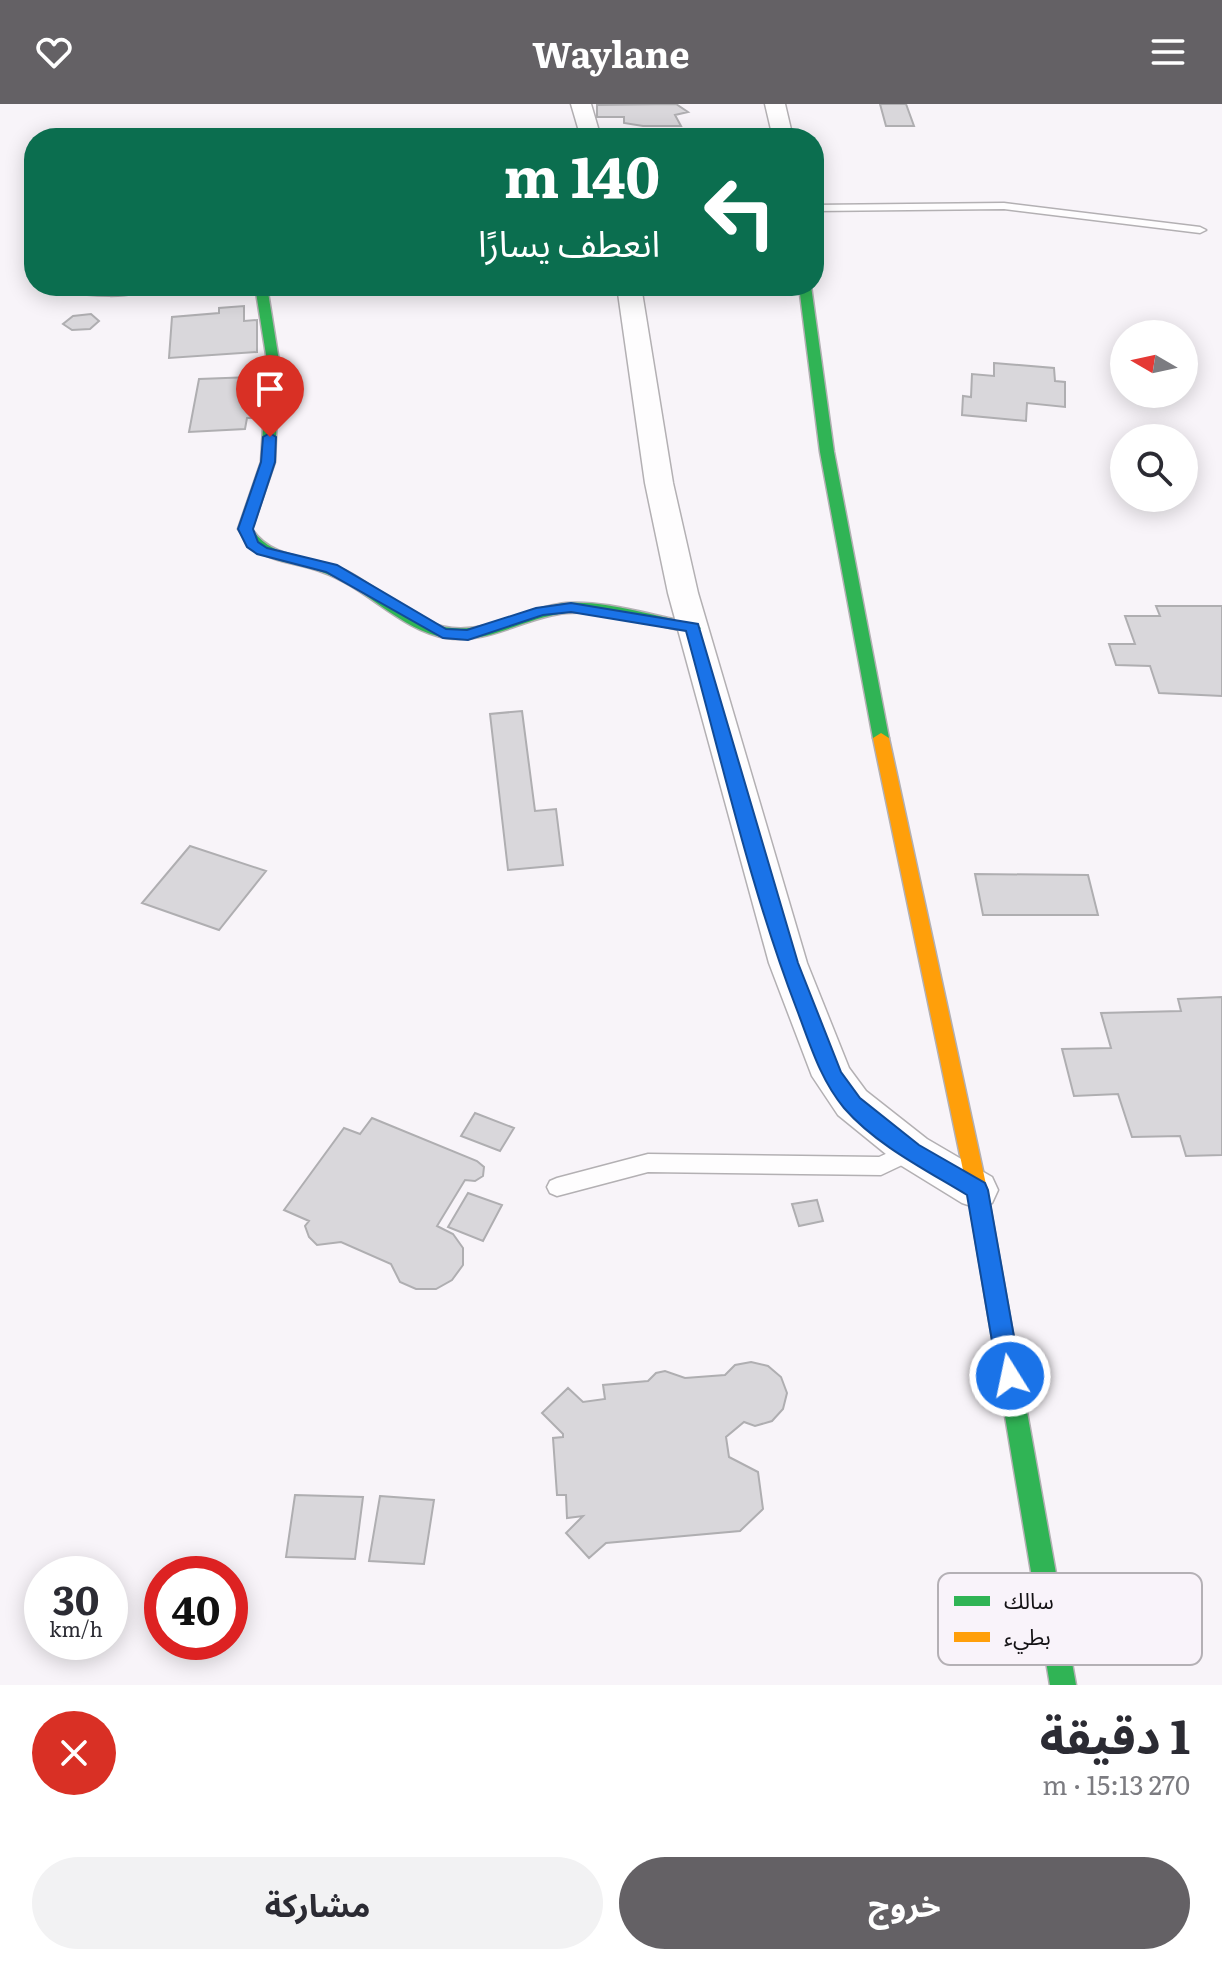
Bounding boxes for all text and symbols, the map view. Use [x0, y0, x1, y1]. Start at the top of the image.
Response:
text: Waylane [532, 26, 690, 79]
icon: heart [32, 30, 76, 74]
icon: menu [1146, 30, 1190, 74]
text: 140 m [504, 132, 660, 215]
icon: left [688, 160, 792, 264]
text: انعطف يسارًا [478, 215, 660, 268]
north arrow [1110, 320, 1198, 408]
map controls [1110, 320, 1198, 512]
pin [236, 355, 304, 437]
icon: arrive [248, 367, 292, 411]
button: search [1110, 424, 1198, 512]
position arrow [968, 1334, 1052, 1418]
speed limit sign: 40 [144, 1556, 248, 1660]
text: 30 [53, 1568, 99, 1627]
legend [938, 1573, 1202, 1665]
text: سالك [1004, 1583, 1054, 1616]
text: km/h [49, 1613, 103, 1643]
text: بطيء [1004, 1619, 1051, 1654]
text: 1 دقيقة [1040, 1698, 1190, 1769]
button: close [32, 1711, 116, 1795]
text: 270 m · 15:13 [1042, 1764, 1190, 1803]
button: مشاركة [32, 1857, 603, 1949]
button: خروج [619, 1857, 1190, 1949]

